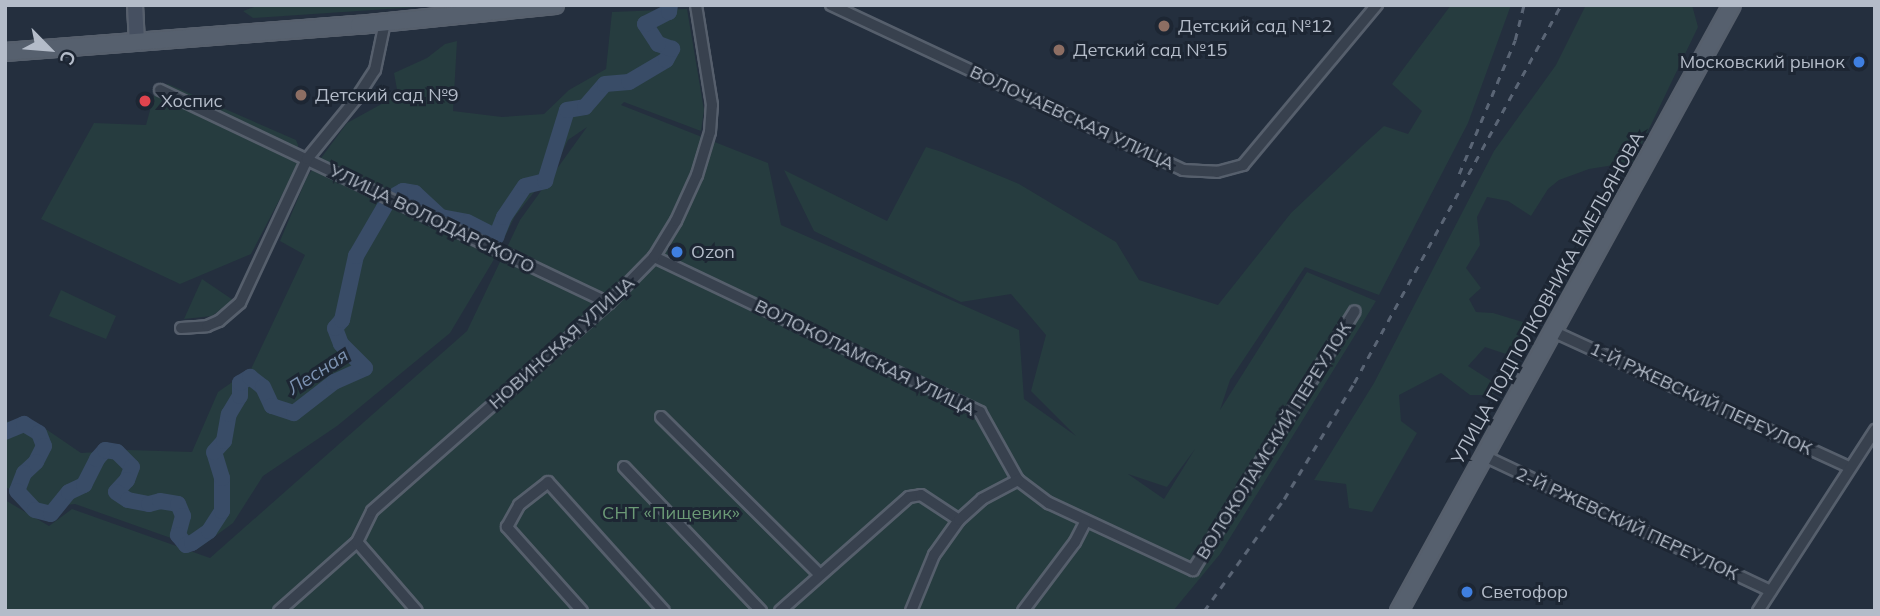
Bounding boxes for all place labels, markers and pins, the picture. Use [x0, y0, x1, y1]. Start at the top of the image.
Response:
place label: Детский сад №12 [1178, 15, 1332, 37]
marker: Детский сад №12 [1156, 18, 1172, 34]
place label: Детский сад №15 [1073, 39, 1227, 61]
marker: Детский сад №15 [1051, 42, 1067, 58]
place label: Московский рынок [1680, 51, 1845, 73]
marker: Московский рынок [1851, 54, 1867, 70]
place label: Детский сад №9 [315, 84, 459, 106]
marker: Детский сад №9 [293, 87, 309, 103]
place label: Хоспис [161, 90, 223, 112]
marker: Хоспис [135, 91, 155, 111]
place label: Ozon [691, 241, 735, 263]
marker: Ozon [669, 244, 685, 260]
place label: Светофор [1481, 581, 1568, 603]
marker: Светофор [1459, 584, 1475, 600]

